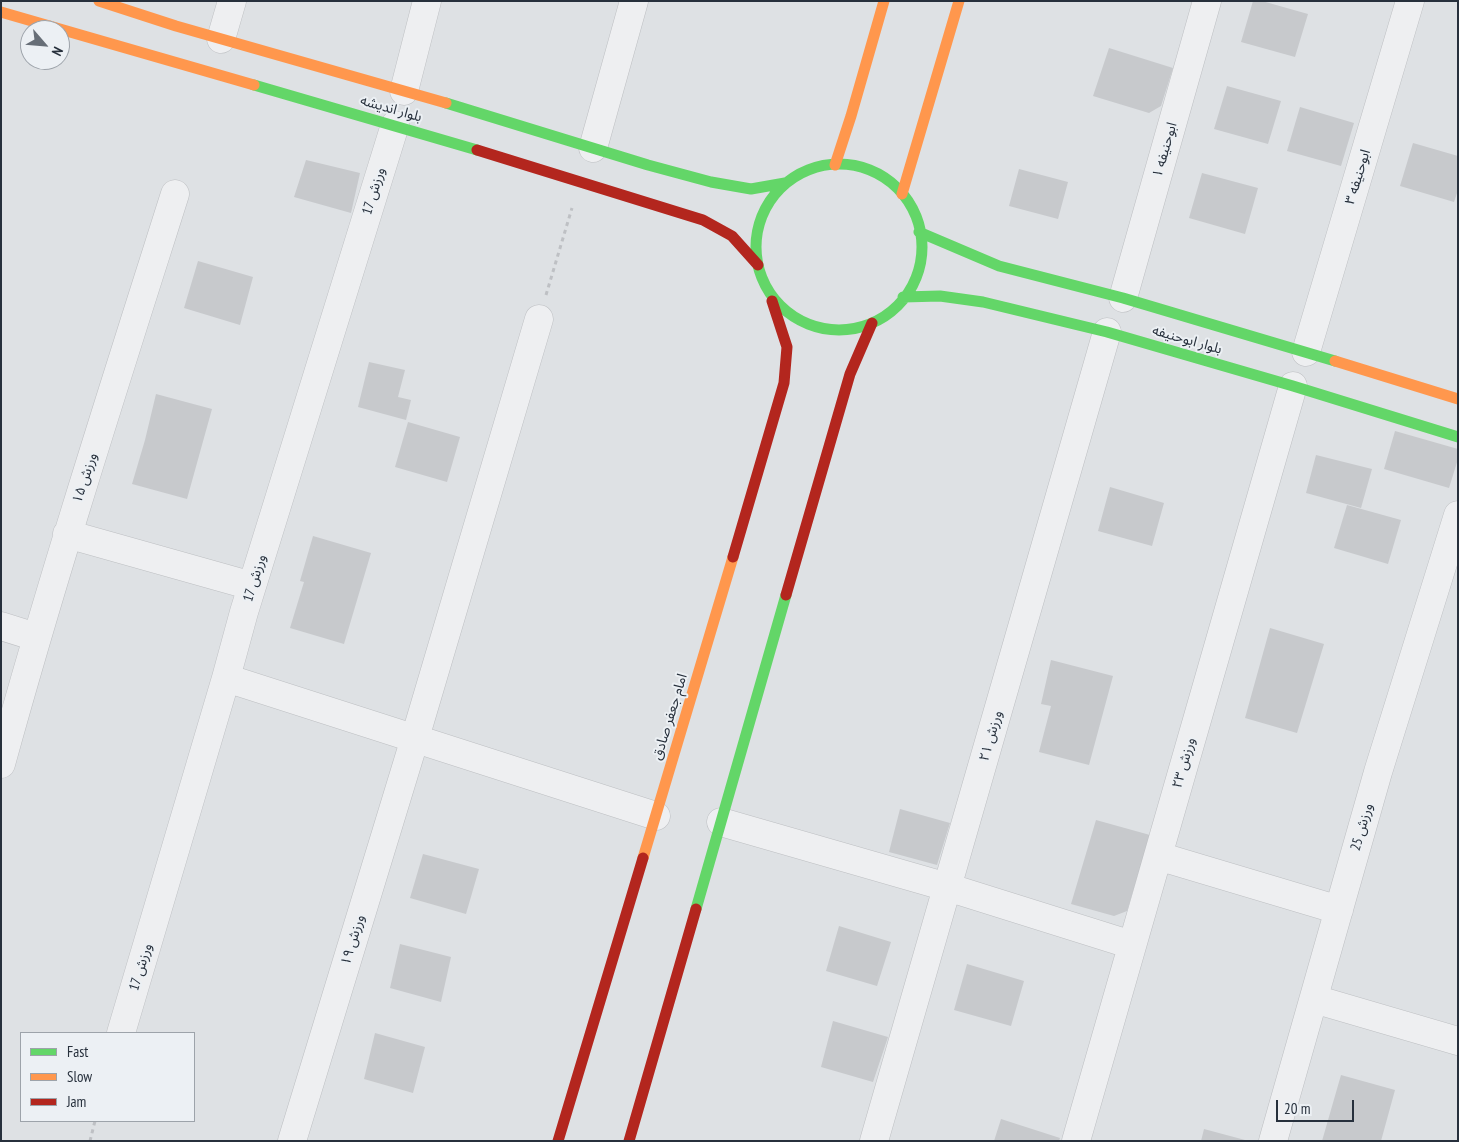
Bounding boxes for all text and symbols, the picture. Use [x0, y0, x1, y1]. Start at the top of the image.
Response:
north arrow [20, 20, 70, 70]
text: N [48, 44, 67, 59]
street label: بلوار اندیشه [358, 92, 424, 126]
street label: ابوحنیفه ۱ [1149, 120, 1181, 180]
street label: ابوحنیفه ۳ [1342, 147, 1374, 207]
street label: ورزش 17 [359, 165, 389, 217]
street label: بلوار ابوحنیفه [1150, 322, 1224, 358]
street label: ورزش ۱۵ [69, 451, 101, 505]
street label: ورزش 17 [240, 552, 270, 604]
street label: امام جعفر صادق [649, 672, 691, 762]
street label: ورزش ۲۱ [976, 709, 1006, 763]
street label: ورزش ۲۳ [1169, 736, 1199, 790]
street label: ورزش 25 [1347, 801, 1377, 853]
street label: ورزش ۱۹ [337, 913, 369, 967]
street label: ورزش 17 [126, 941, 156, 993]
legend [20, 1032, 195, 1122]
text: Fast [67, 1042, 88, 1061]
text: Slow [67, 1067, 92, 1086]
scale bar [1279, 1090, 1356, 1122]
text: Jam [67, 1092, 86, 1111]
text: 20 m [1284, 1099, 1310, 1118]

